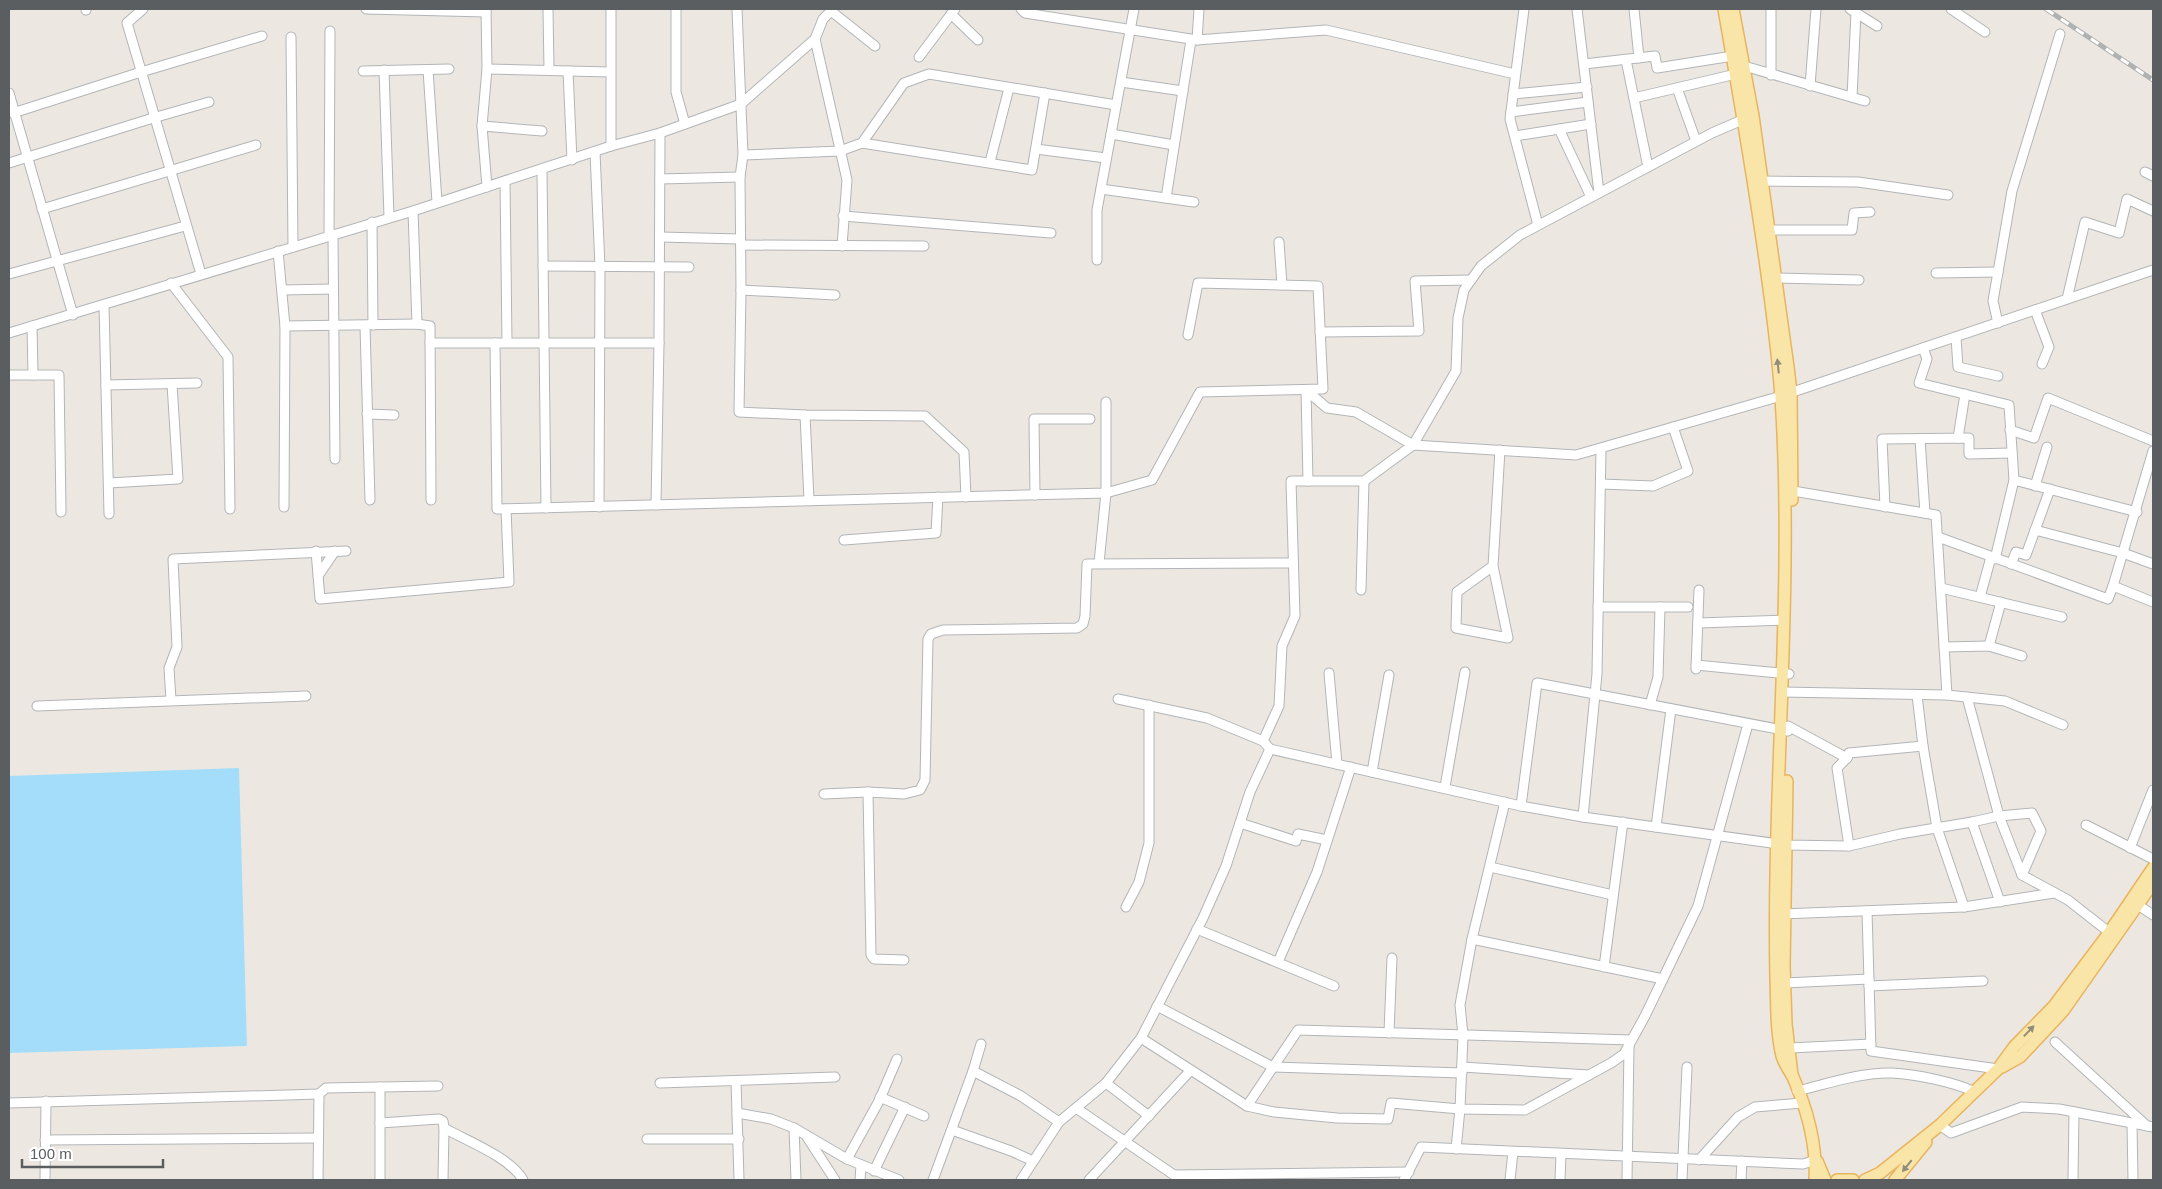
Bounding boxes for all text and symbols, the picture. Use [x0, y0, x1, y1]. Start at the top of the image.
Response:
one-way arrow [1774, 358, 1782, 374]
one-way arrow [2023, 1026, 2035, 1038]
scale bar [22, 1136, 164, 1168]
text: 100 m [30, 1145, 72, 1162]
one-way arrow [1901, 1160, 1912, 1173]

